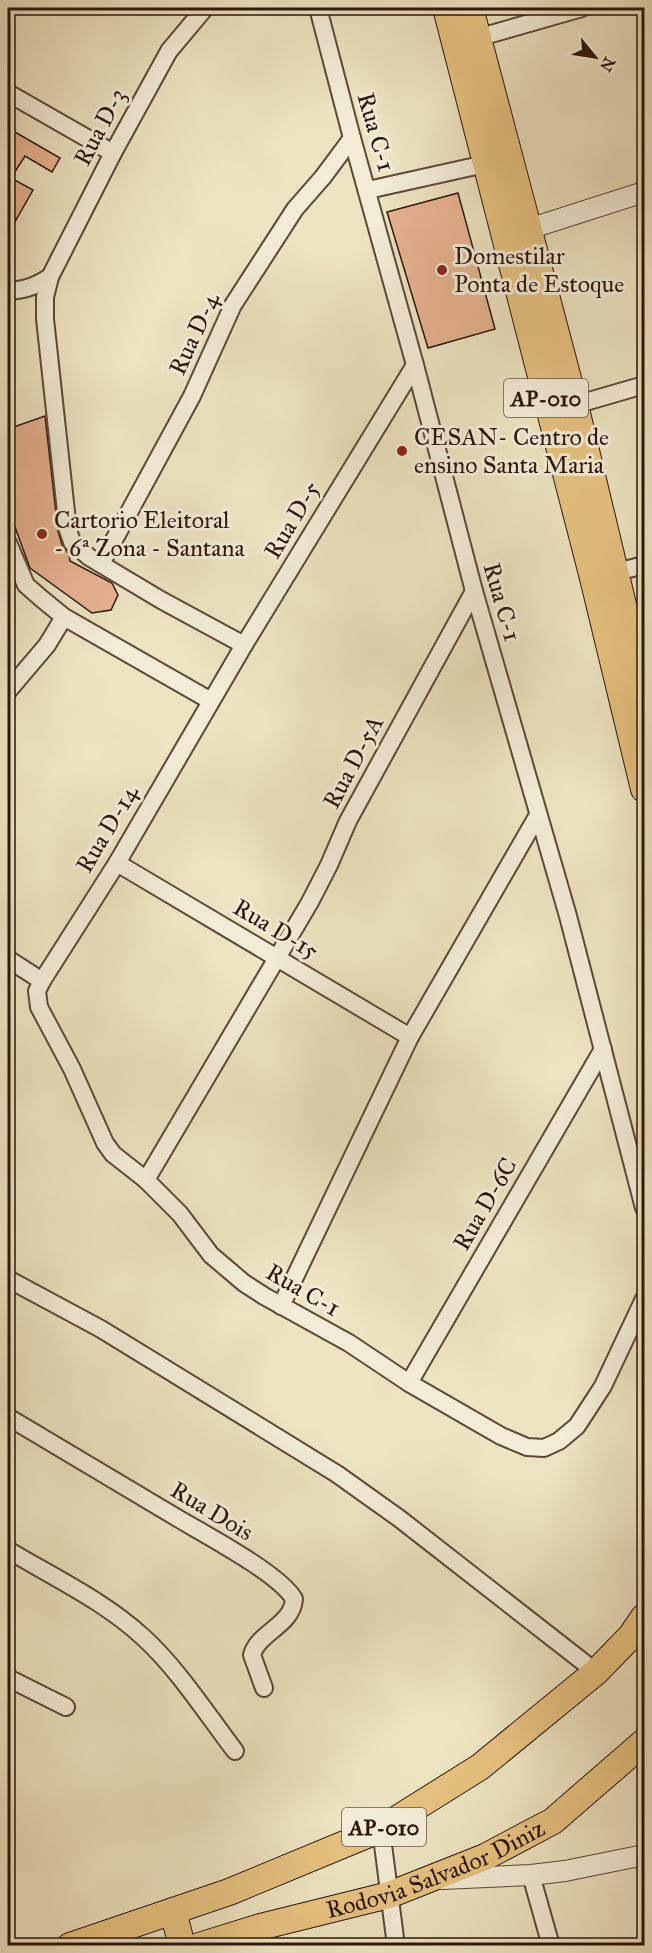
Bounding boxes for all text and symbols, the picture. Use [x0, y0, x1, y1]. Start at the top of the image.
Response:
north arrow [565, 27, 625, 87]
text: N [596, 54, 619, 75]
street label: Rua D-3 [67, 83, 133, 171]
street label: Rua C-1 [350, 89, 402, 175]
place label: Domestilar Ponta de Estoque [454, 241, 624, 299]
marker: Domestilar Ponta de Estoque [435, 263, 449, 277]
street label: Rua D-4 [162, 288, 226, 380]
road number: AP-010 [504, 379, 588, 417]
place label: CESAN- Centro de ensino Santa Maria [414, 422, 609, 480]
marker: CESAN- Centro de ensino Santa Maria [395, 444, 409, 458]
street label: Rua D-5 [257, 476, 327, 564]
place label: Cartorio Eleitoral - 6ª Zona - Santana [54, 505, 245, 563]
marker: Cartorio Eleitoral - 6ª Zona - Santana [35, 527, 49, 541]
street label: Rua C-1 [476, 559, 528, 645]
street label: Rua D-5A [316, 710, 390, 814]
street label: Rua D-14 [69, 779, 145, 878]
street label: Rua D-15 [228, 892, 324, 966]
street label: Rua D-6C [446, 1152, 524, 1256]
street label: Rua C-1 [261, 1257, 345, 1323]
street label: Rua Dois [165, 1475, 259, 1547]
road number: AP-010 [342, 1808, 426, 1846]
street label: Rodovia Salvador Diniz [323, 1813, 550, 1925]

